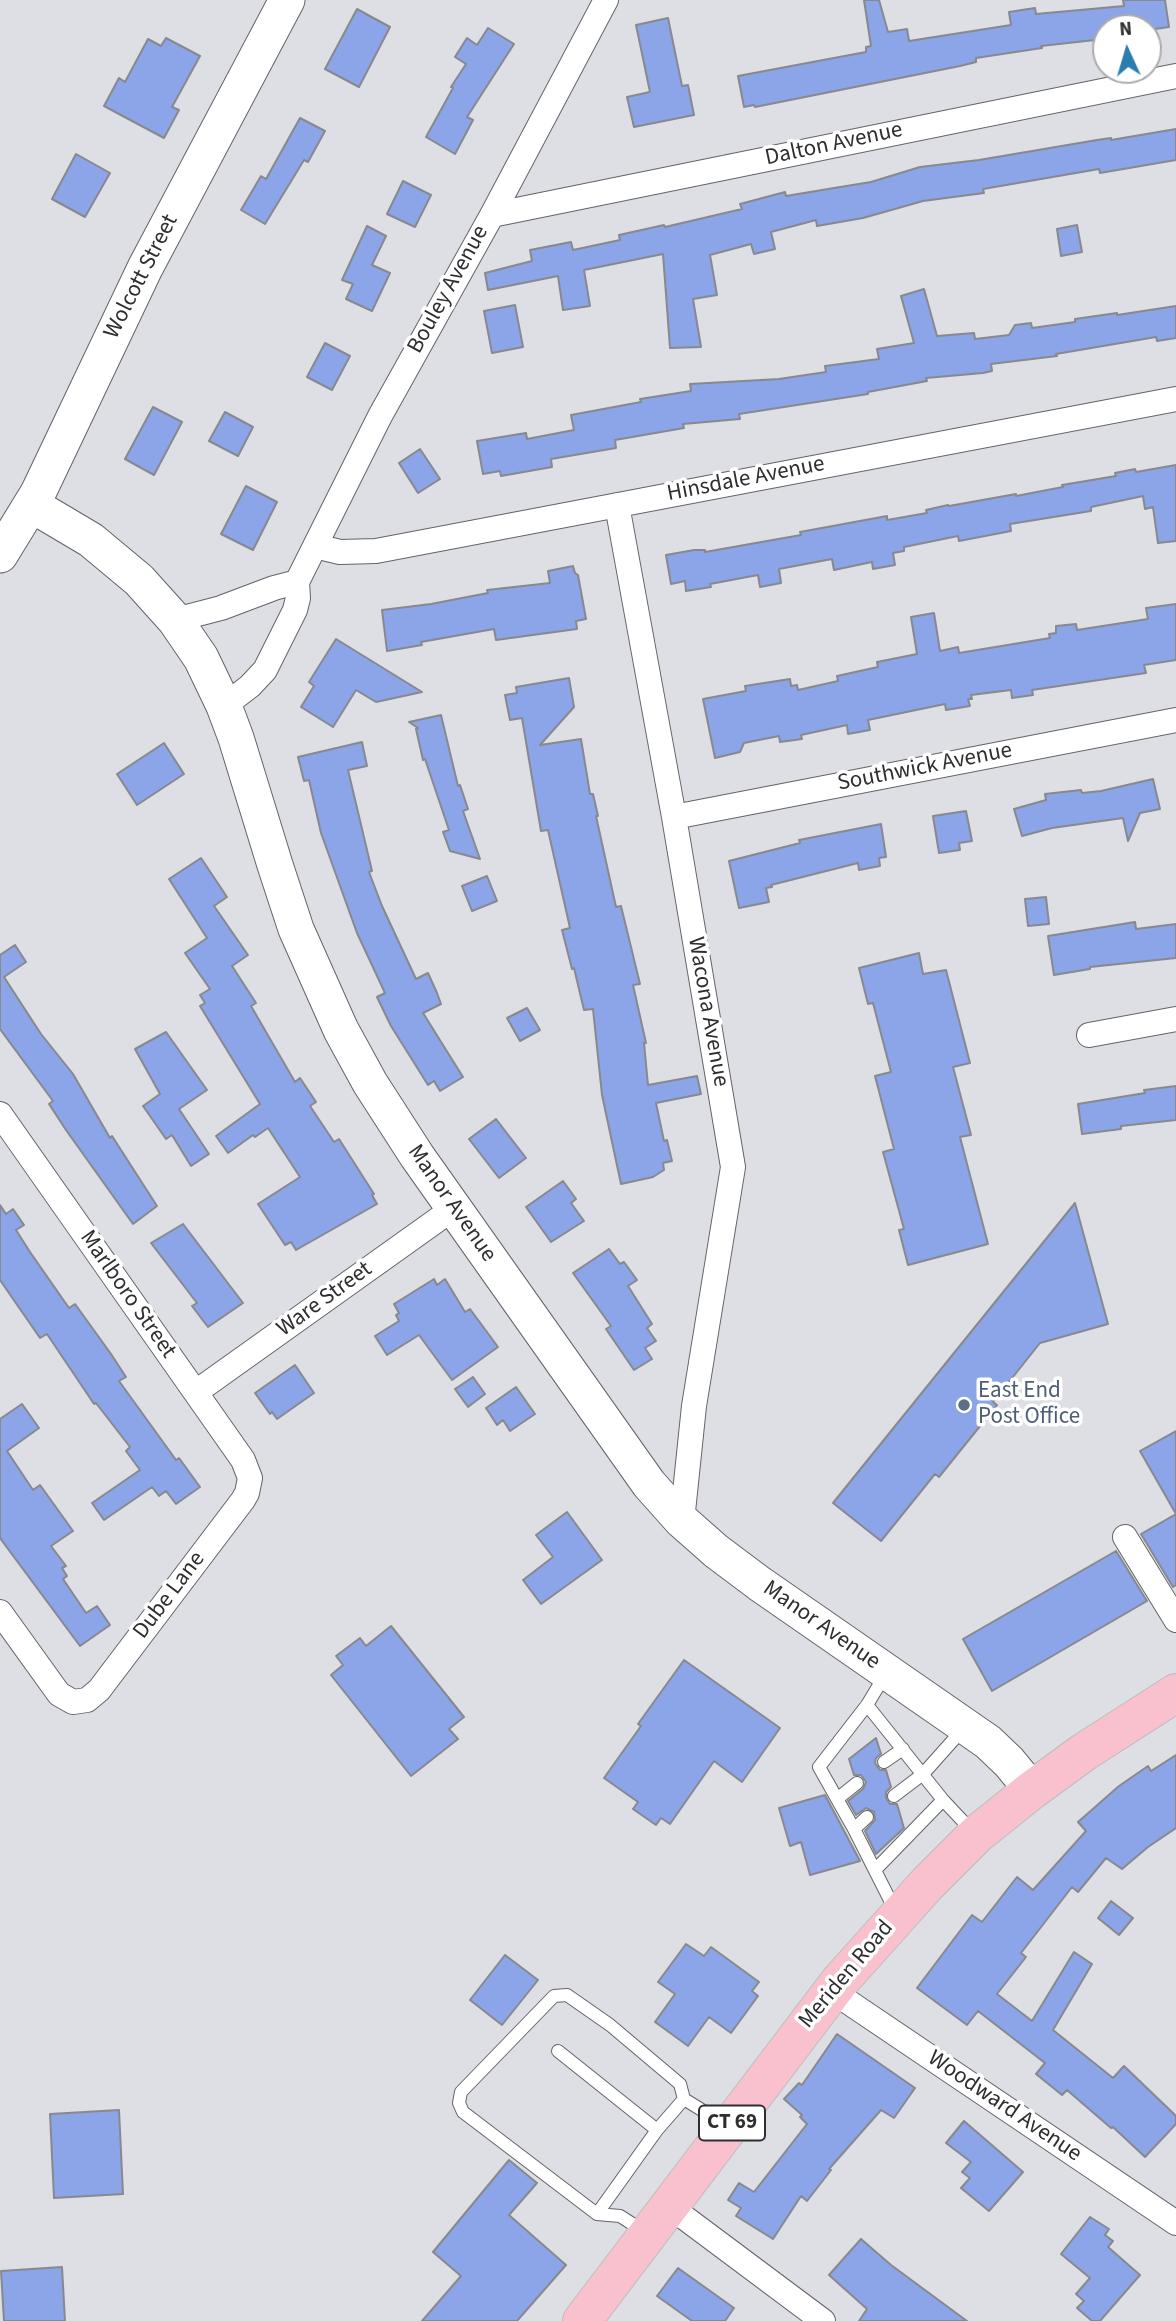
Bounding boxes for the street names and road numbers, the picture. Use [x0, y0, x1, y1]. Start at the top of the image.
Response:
street label: Dalton Avenue [763, 117, 905, 173]
street label: Wolcott Street [99, 210, 185, 344]
street label: Bouley Avenue [402, 221, 496, 359]
street label: Hinsdale Avenue [665, 451, 827, 509]
street label: Southwick Avenue [835, 738, 1015, 798]
street label: Wacona Avenue [680, 935, 734, 1089]
street label: Manor Avenue [400, 1140, 502, 1268]
street label: Marlboro Street [73, 1226, 181, 1364]
street label: Ware Street [272, 1256, 378, 1344]
street label: Dube Lane [128, 1547, 212, 1645]
street label: Manor Avenue [757, 1575, 885, 1677]
street label: Meriden Road [794, 1915, 900, 2035]
street label: Woodward Avenue [922, 2045, 1086, 2169]
road number: CT 69 [699, 2106, 765, 2140]

